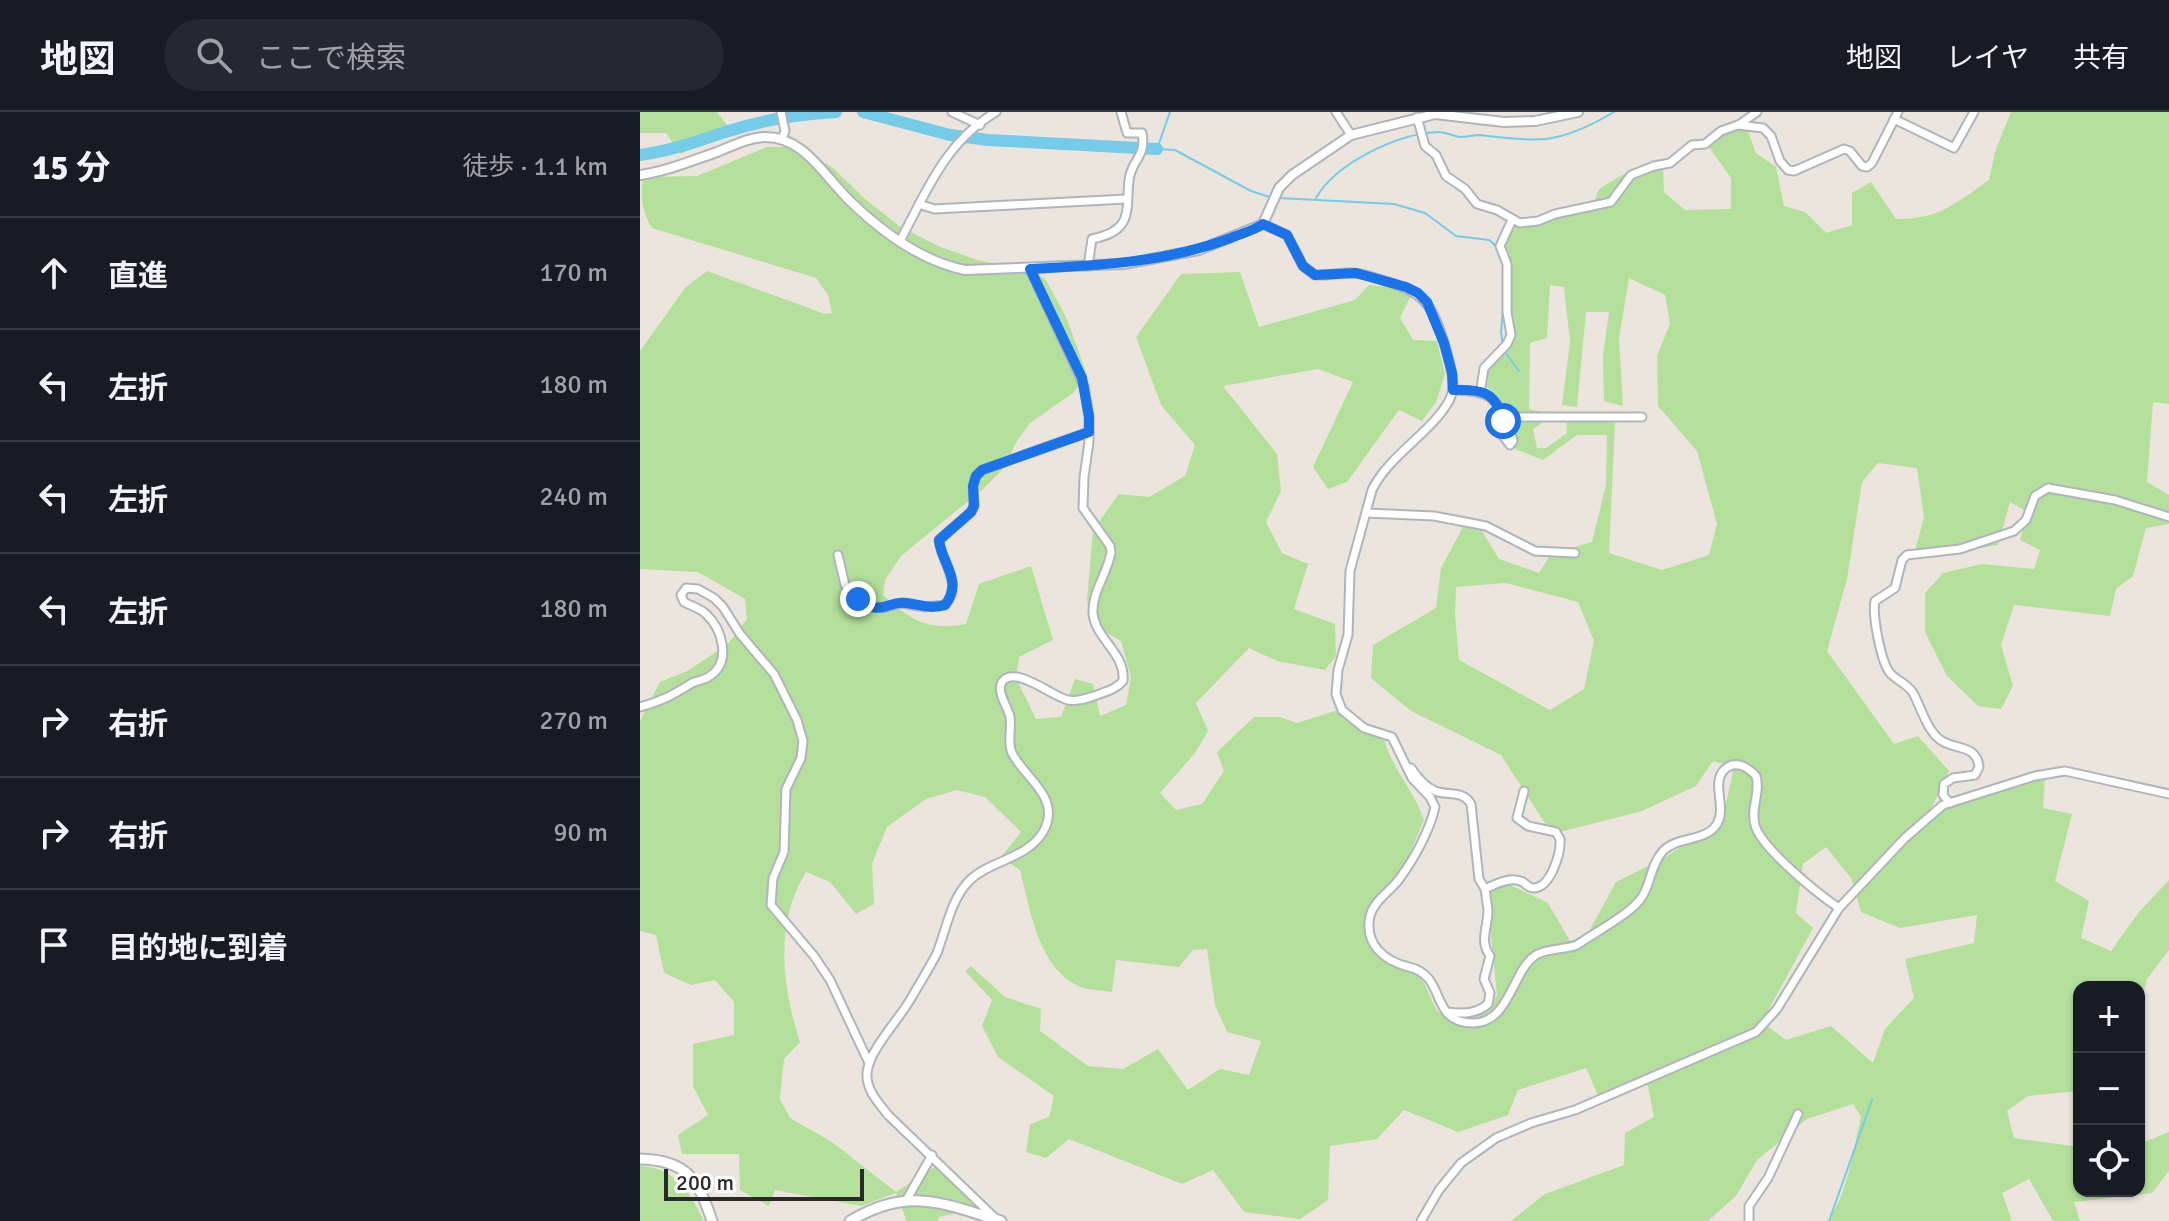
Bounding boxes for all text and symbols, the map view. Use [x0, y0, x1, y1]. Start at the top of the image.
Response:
search box [164, 19, 724, 91]
icon: search [192, 33, 236, 77]
text: 地図 [40, 36, 116, 83]
text: ここで検索 [256, 40, 406, 77]
text: 地図 [1846, 41, 1902, 75]
text: レイヤ [1946, 41, 2029, 75]
text: 共有 [2073, 41, 2129, 75]
text: 15 分 [32, 147, 110, 189]
text: 徒歩 · 1.1 km [462, 151, 608, 183]
icon: ahead [32, 251, 76, 295]
text: 170 m [539, 257, 608, 289]
text: 直進 [108, 258, 168, 295]
icon: left [32, 363, 76, 407]
text: 180 m [539, 369, 608, 401]
text: 左折 [108, 370, 168, 407]
route start [1485, 403, 1521, 439]
icon: left [32, 475, 76, 519]
text: 240 m [539, 481, 608, 513]
text: 左折 [108, 482, 168, 519]
route end [840, 581, 876, 617]
icon: left [32, 587, 76, 631]
text: 180 m [539, 593, 608, 625]
text: 左折 [108, 594, 168, 631]
icon: right [32, 699, 76, 743]
text: 270 m [539, 705, 608, 737]
text: 右折 [108, 706, 168, 743]
icon: right [32, 811, 76, 855]
text: 90 m [553, 817, 608, 849]
text: 右折 [108, 818, 168, 855]
icon: arrive [32, 923, 76, 967]
text: 目的地に到着 [108, 930, 288, 967]
map controls [2073, 981, 2145, 1197]
button: + [2073, 981, 2145, 1053]
button: − [2073, 1053, 2145, 1125]
button: locate [2073, 1125, 2145, 1197]
scale bar [664, 1165, 864, 1201]
text: 200 m [676, 1169, 734, 1196]

